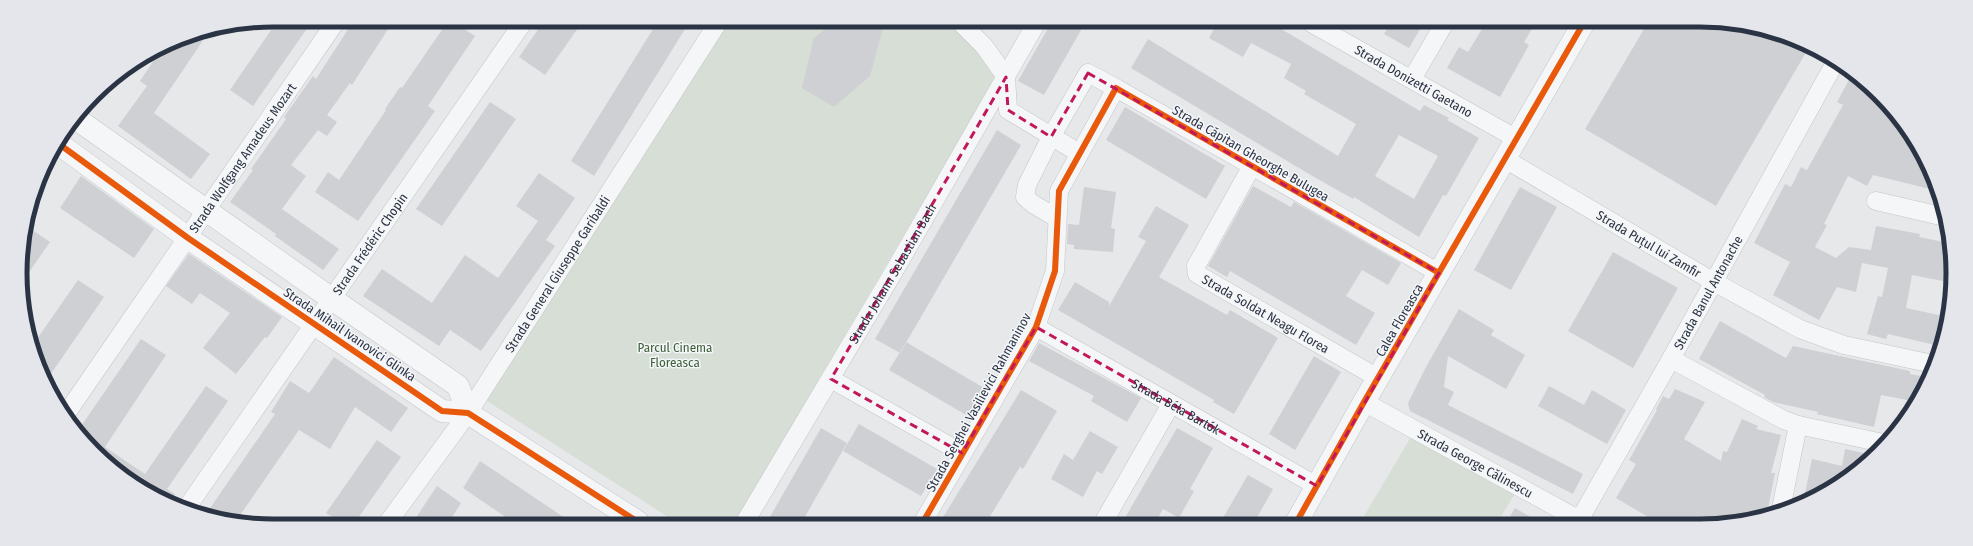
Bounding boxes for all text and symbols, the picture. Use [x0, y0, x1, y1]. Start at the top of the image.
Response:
street label: Strada Donizetti Gaetano [1352, 42, 1475, 121]
street label: Strada Wolfgang Amadeus Mozart [186, 80, 300, 236]
street label: Strada Căpitan Gheorghe Bulugea [1170, 102, 1332, 204]
street label: Strada Frédéric Chopin [330, 190, 411, 298]
street label: Strada General Giuseppe Garibaldi [502, 193, 613, 355]
street label: Strada Johann Sebastian Bach [846, 201, 939, 346]
street label: Strada Puțul lui Zamfir [1594, 208, 1704, 281]
street label: Strada Banul Antonache [1671, 233, 1746, 352]
street label: Strada Soldat Neagu Florea [1199, 272, 1332, 356]
street label: Calea Floreasca [1373, 281, 1426, 359]
street label: Strada Mihail Ivanovici Glinka [281, 284, 419, 384]
street label: Strada Serghei Vasilievici Rahmaninov [923, 310, 1034, 494]
park label: Parcul Cinema Floreasca [638, 340, 712, 370]
street label: Strada Béla Bartók [1129, 376, 1223, 438]
street label: Strada George Călinescu [1415, 426, 1535, 501]

